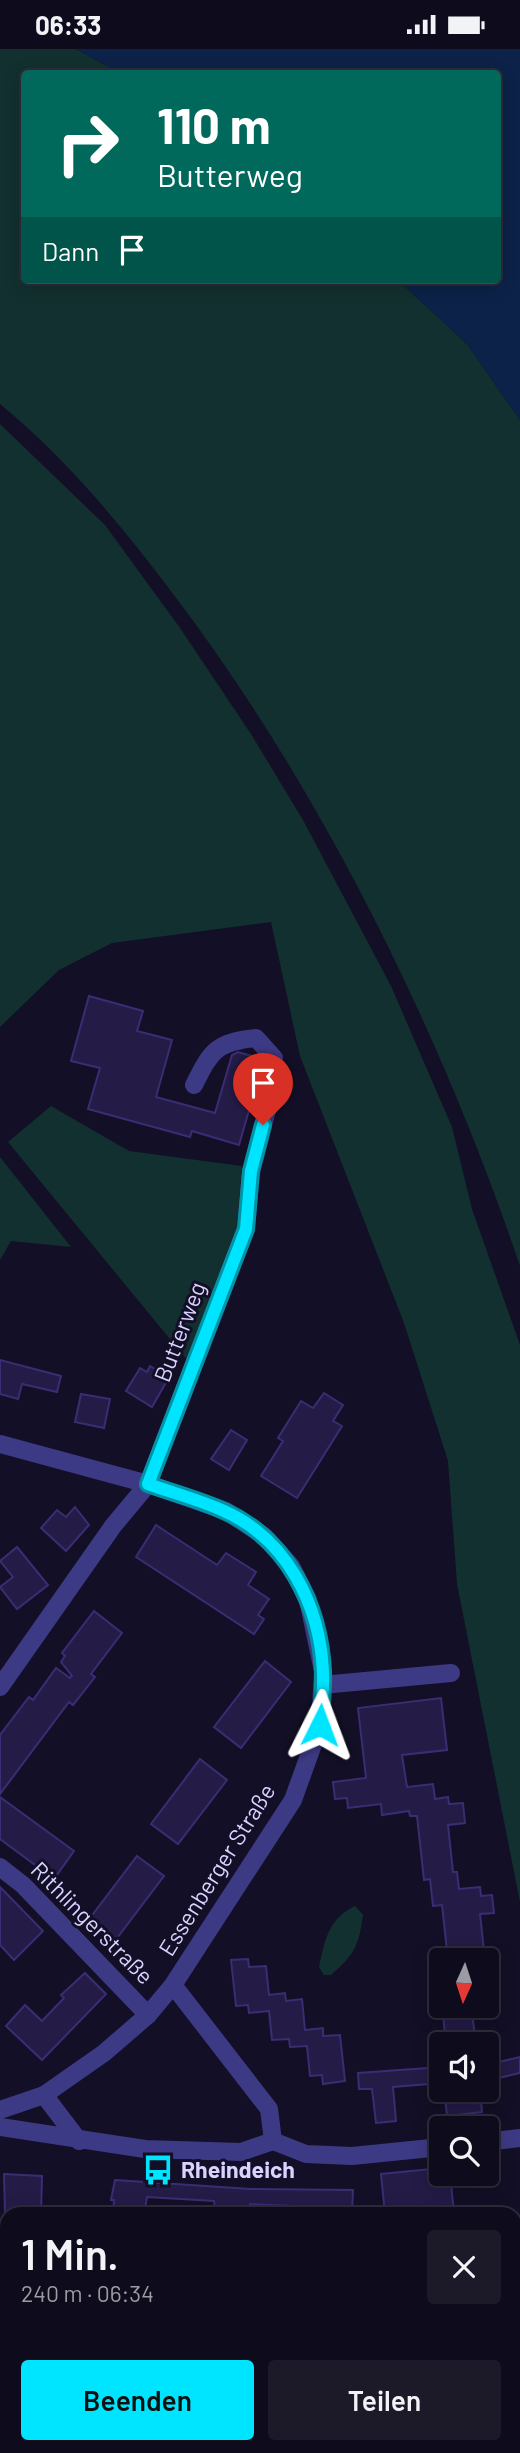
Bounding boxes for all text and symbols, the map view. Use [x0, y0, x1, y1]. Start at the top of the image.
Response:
text: 06:33 [35, 9, 101, 40]
text: 110 m [157, 95, 271, 154]
icon: right [42, 98, 133, 189]
text: Butterweg [157, 155, 303, 193]
icon: arrive [113, 231, 151, 269]
text: Dann [42, 235, 99, 266]
pin [233, 1053, 293, 1125]
icon: arrive [244, 1064, 282, 1102]
street label: Butterweg [147, 1278, 211, 1386]
position arrow [283, 1688, 357, 1762]
street label: Essenberger Straße [152, 1778, 280, 1961]
street label: Rithlingerstraße [26, 1855, 160, 1989]
north arrow [429, 1948, 499, 2018]
map controls [429, 1948, 499, 2186]
button: sound [429, 2032, 499, 2102]
button: search [429, 2116, 499, 2186]
bus stop icon: Rheindeich [141, 2153, 175, 2187]
place label: Rheindeich [181, 2155, 295, 2183]
text: 1 Min. [21, 2228, 119, 2278]
button: close [427, 2230, 501, 2304]
text: 240 m · 06:34 [21, 2279, 154, 2307]
button: Beenden [21, 2360, 254, 2440]
button: Teilen [268, 2360, 501, 2440]

